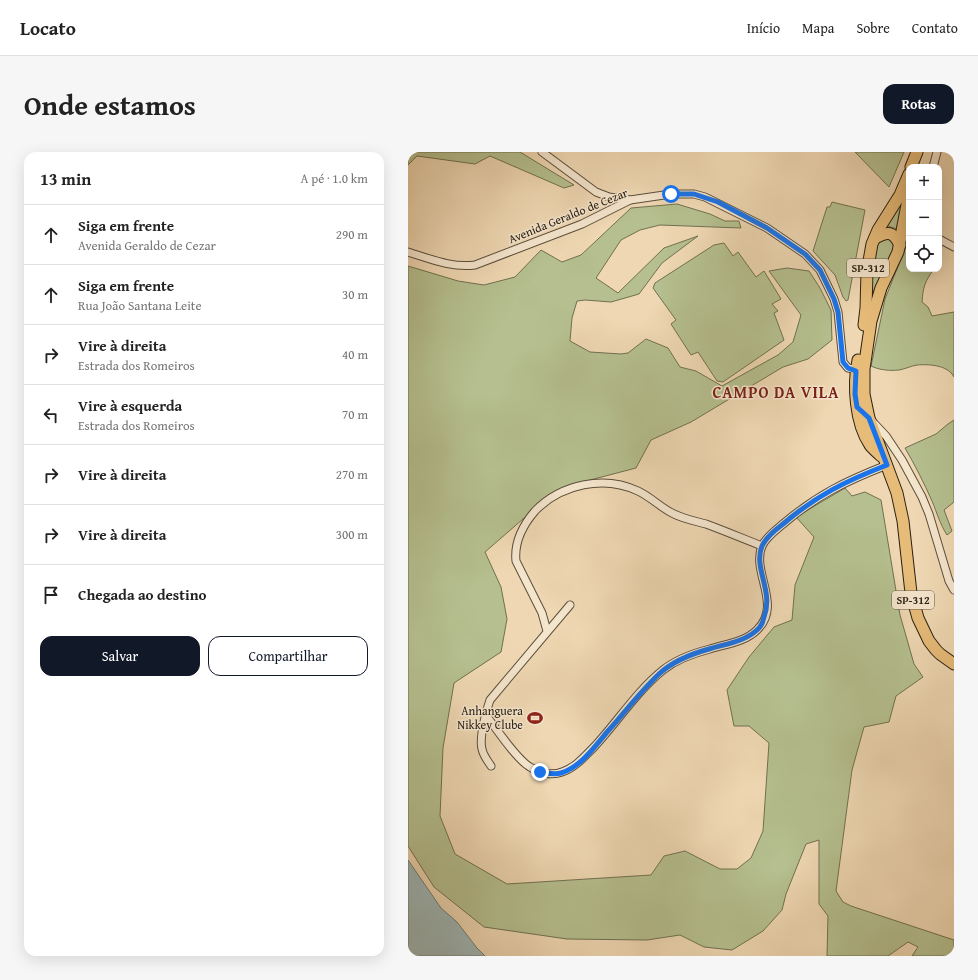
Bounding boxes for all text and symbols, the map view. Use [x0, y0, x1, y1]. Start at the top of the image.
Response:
text: Locato [20, 14, 76, 42]
text: Início [747, 18, 780, 38]
text: Mapa [802, 18, 834, 38]
text: Sobre [856, 18, 890, 38]
text: Contato [912, 18, 958, 38]
text: Onde estamos [24, 84, 196, 125]
button: Rotas [883, 84, 954, 124]
map controls [906, 164, 942, 272]
button: + [906, 164, 942, 200]
text: 13 min [40, 166, 91, 191]
text: A pé · 1.0 km [300, 169, 368, 188]
street label: Avenida Geraldo de Cezar [506, 184, 630, 247]
route start [662, 185, 680, 203]
button: − [906, 200, 942, 236]
text: Siga em frente [78, 215, 174, 236]
icon: ahead [40, 224, 62, 246]
text: 290 m [336, 225, 368, 244]
text: Avenida Geraldo de Cezar [78, 236, 216, 255]
button: locate [906, 236, 942, 272]
road number: SP-312 [847, 259, 889, 277]
text: Siga em frente [78, 275, 174, 296]
icon: ahead [40, 284, 62, 306]
text: 30 m [342, 285, 368, 304]
text: Rua João Santana Leite [78, 296, 202, 315]
text: Vire à direita [78, 335, 166, 356]
icon: right [40, 344, 62, 366]
text: 40 m [342, 345, 368, 364]
text: Estrada dos Romeiros [78, 356, 195, 375]
district label: CAMPO DA VILA [713, 380, 839, 404]
text: Vire à esquerda [78, 395, 182, 416]
icon: left [40, 404, 62, 426]
text: 70 m [342, 405, 368, 424]
text: Estrada dos Romeiros [78, 416, 195, 435]
icon: right [40, 464, 62, 486]
text: Vire à direita [78, 464, 166, 485]
text: 270 m [336, 465, 368, 484]
icon: right [40, 524, 62, 546]
text: Vire à direita [78, 524, 166, 545]
text: 300 m [336, 525, 368, 544]
icon: arrive [40, 584, 62, 606]
text: Chegada ao destino [78, 584, 206, 605]
road number: SP-312 [892, 591, 934, 609]
button: Salvar [40, 636, 200, 676]
button: Compartilhar [208, 636, 368, 676]
place label: Anhanguera Nikkey Clube [457, 702, 523, 733]
sports icon: Anhanguera Nikkey Clube [526, 709, 544, 727]
route end [531, 763, 549, 781]

